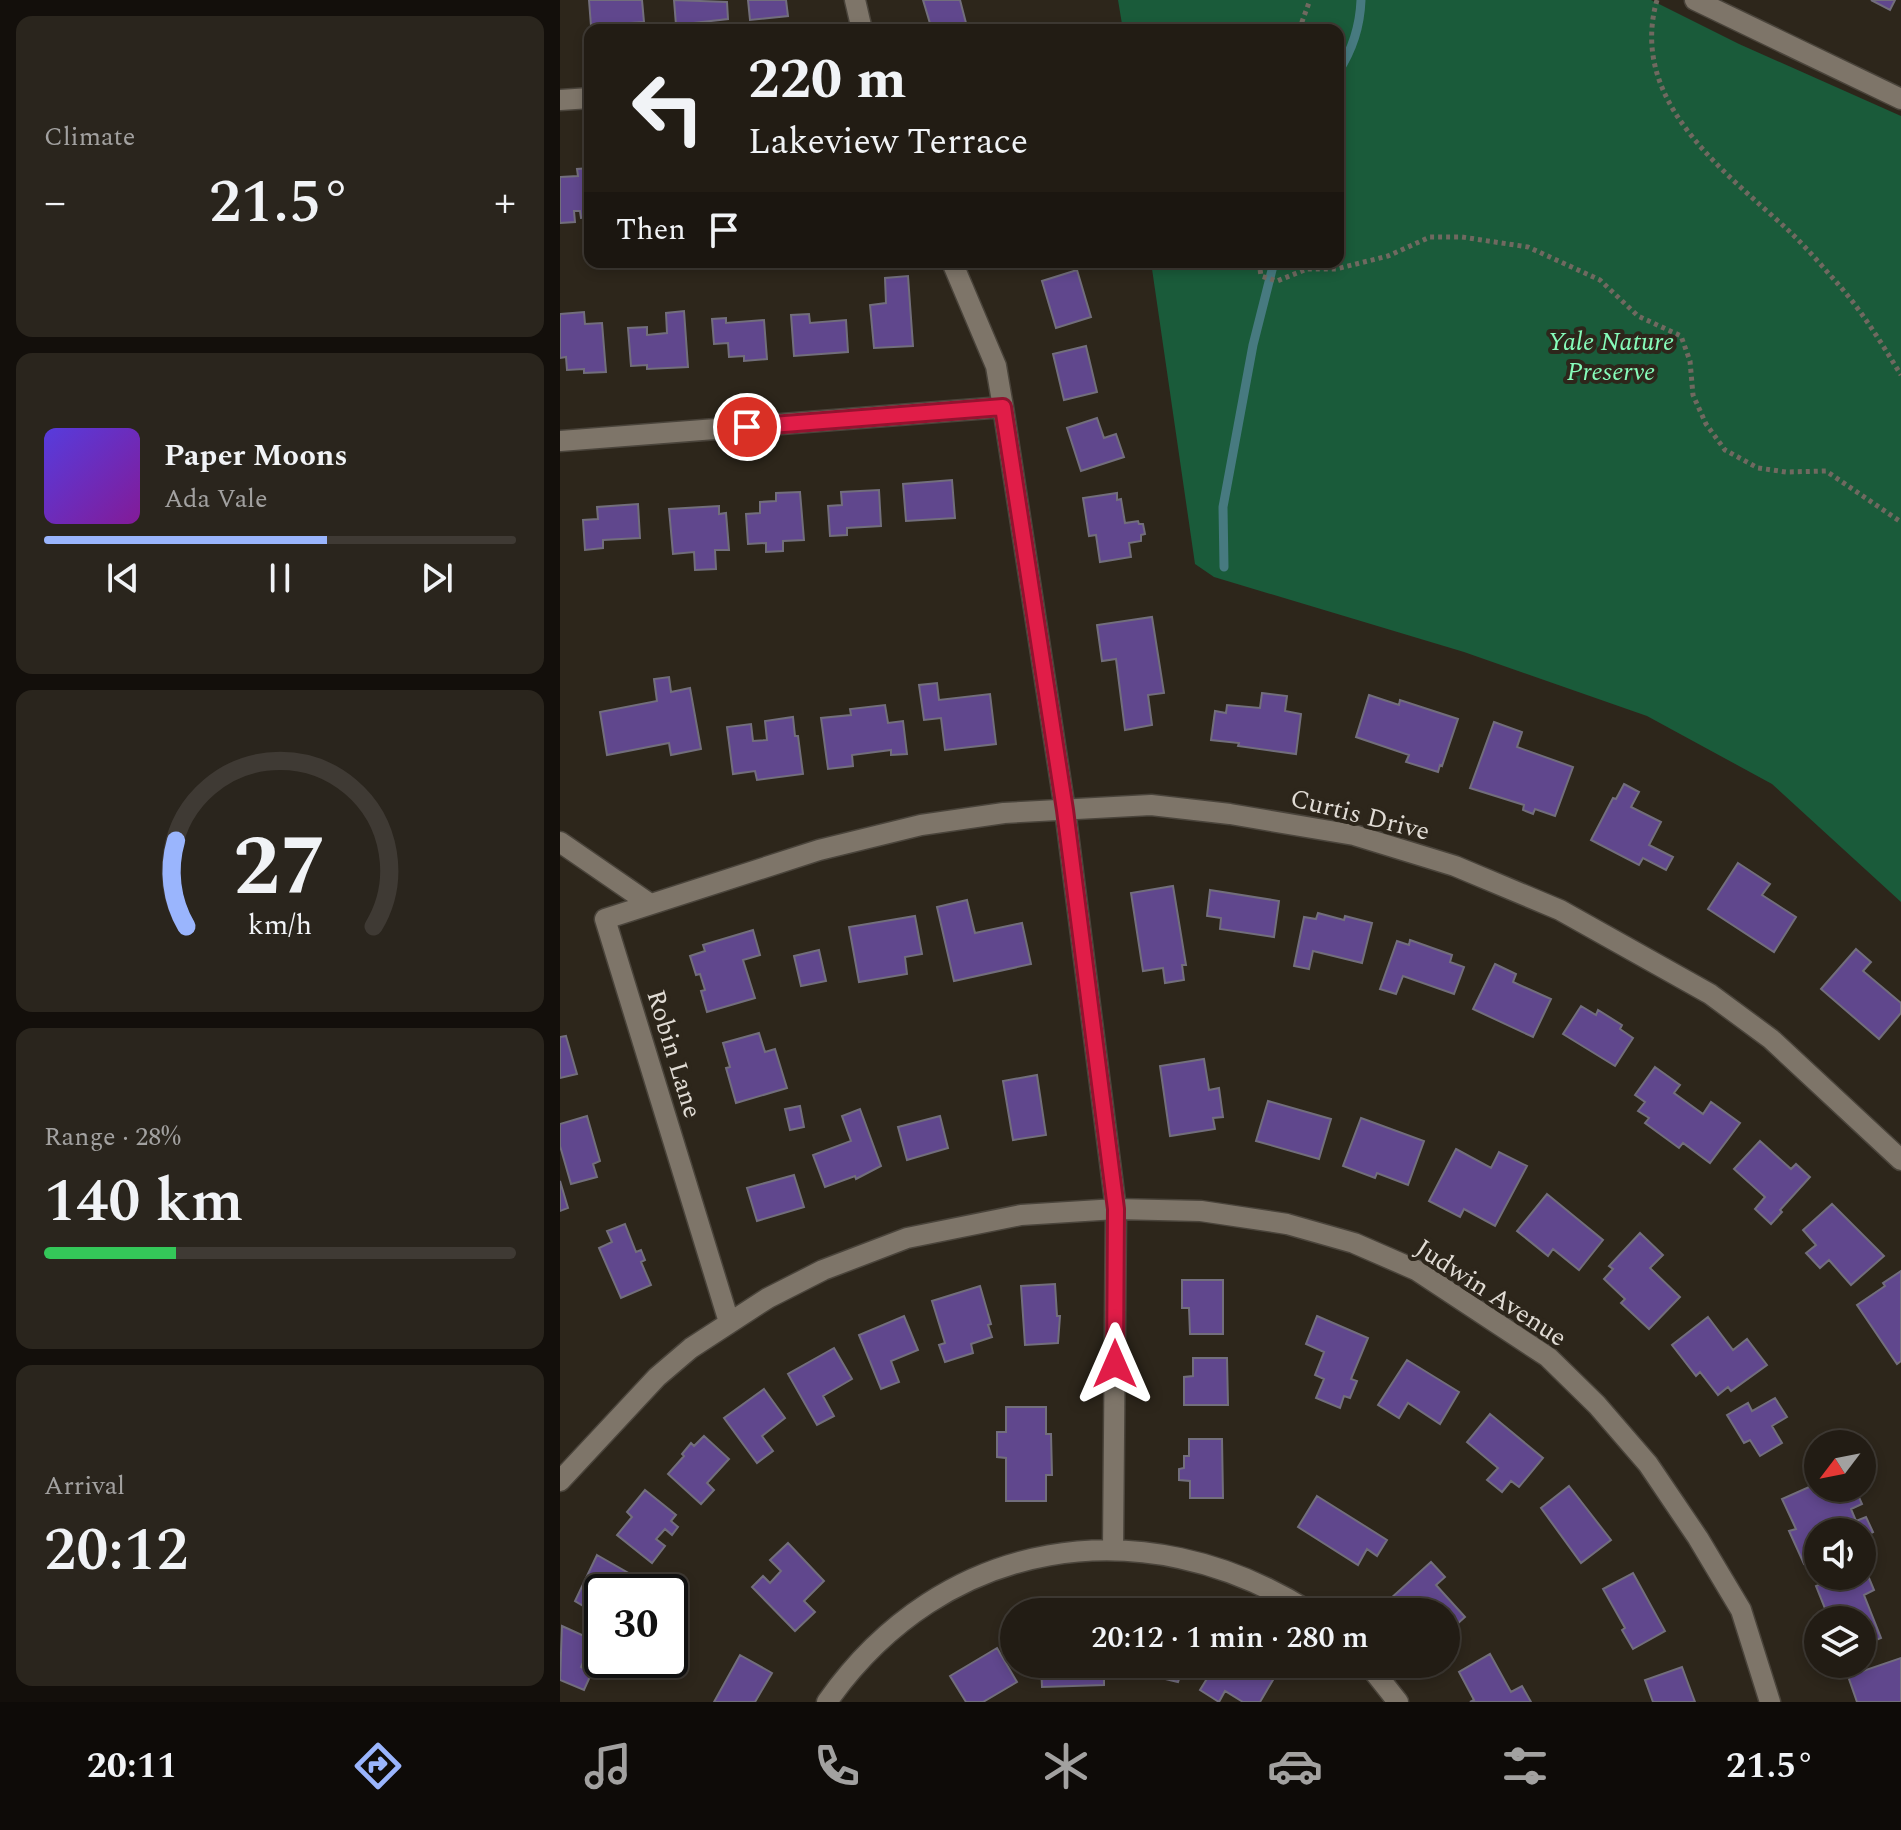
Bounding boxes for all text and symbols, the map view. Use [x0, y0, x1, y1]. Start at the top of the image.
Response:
text: 220 m [748, 38, 907, 123]
icon: left [616, 56, 720, 160]
text: Lakeview Terrace [748, 115, 1028, 170]
text: Climate [44, 117, 135, 157]
text: 21.5° [209, 157, 351, 249]
text: − [44, 169, 66, 236]
text: + [494, 169, 516, 236]
text: Then [616, 207, 686, 253]
icon: arrive [702, 208, 746, 252]
park label: Yale Nature Preserve [1548, 322, 1674, 392]
pin [713, 393, 781, 461]
icon: arrive [725, 405, 769, 449]
text: Paper Moons [164, 433, 348, 479]
text: Ada Vale [164, 479, 267, 519]
icon: previous [101, 556, 145, 600]
icon: pause [258, 556, 302, 600]
icon: next [415, 556, 459, 600]
street label: Curtis Drive [1286, 778, 1434, 852]
text: 27 [233, 805, 327, 932]
text: km/h [248, 904, 312, 947]
street label: Robin Lane [636, 985, 712, 1123]
text: Range · 28% [44, 1117, 181, 1157]
text: 140 km [44, 1156, 244, 1248]
street label: Judwin Avenue [1407, 1229, 1575, 1357]
position arrow [1073, 1322, 1157, 1406]
north arrow [1804, 1430, 1876, 1502]
map controls [1804, 1430, 1876, 1678]
text: Arrival [44, 1466, 125, 1506]
text: 20:12 [44, 1505, 188, 1597]
button: sound [1804, 1518, 1876, 1590]
speed limit sign: 30 [584, 1574, 688, 1678]
button: layers [1804, 1606, 1876, 1678]
text: 20:12 · 1 min · 280 m [1091, 1615, 1369, 1661]
icon: directions [350, 1738, 406, 1794]
icon: music [580, 1738, 636, 1794]
icon: phone [809, 1738, 865, 1794]
icon: climate [1038, 1738, 1094, 1794]
icon: car [1267, 1738, 1323, 1794]
icon: filters [1497, 1738, 1553, 1794]
text: 20:11 [87, 1739, 177, 1794]
text: 21.5° [1726, 1739, 1814, 1794]

